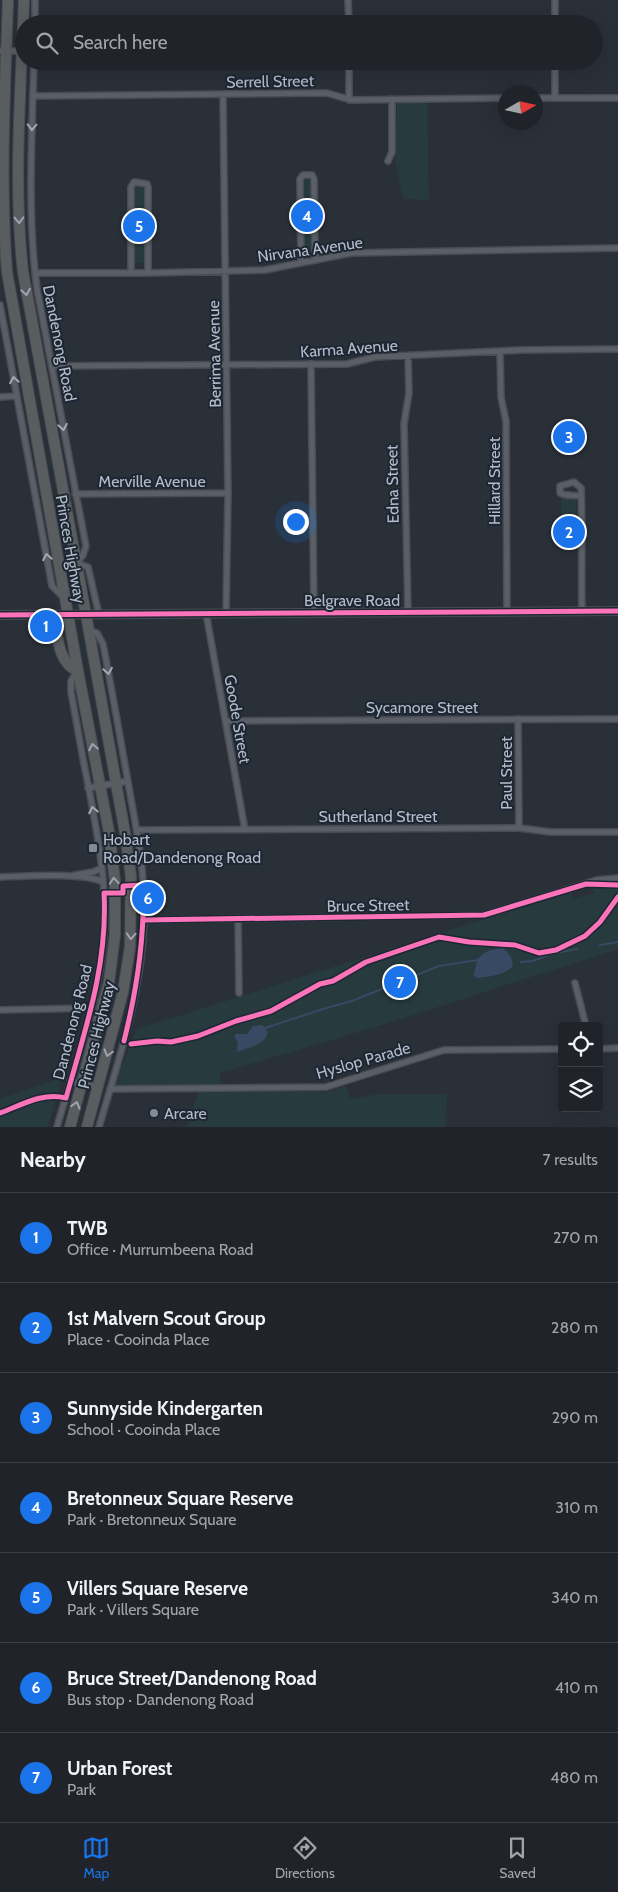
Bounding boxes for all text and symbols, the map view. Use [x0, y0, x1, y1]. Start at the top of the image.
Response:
search box [15, 15, 603, 70]
icon: search [33, 29, 61, 57]
text: Search here [73, 31, 167, 54]
street label: Serrell Street [226, 71, 315, 92]
north arrow [498, 85, 543, 130]
one-way arrow [27, 124, 38, 132]
pin: 4 [291, 197, 323, 235]
pin: 5 [123, 207, 155, 245]
one-way arrow [14, 216, 24, 224]
street label: Nirvana Avenue [256, 233, 364, 266]
street label: Dandenong Road [39, 283, 80, 403]
one-way arrow [20, 288, 31, 296]
street label: Berrima Avenue [204, 300, 225, 408]
street label: Karma Avenue [300, 336, 399, 361]
one-way arrow [9, 375, 19, 384]
pin: 3 [553, 418, 585, 456]
one-way arrow [58, 423, 68, 432]
street label: Hillard Street [485, 436, 504, 525]
street label: Edna Street [382, 444, 403, 524]
street label: Merville Avenue [98, 472, 206, 491]
street label: Princes Highway [52, 493, 89, 605]
your location [283, 509, 309, 535]
pin: 2 [553, 513, 585, 551]
one-way arrow [42, 552, 52, 561]
street label: Belgrave Road [304, 591, 400, 610]
pin: 1 [30, 607, 62, 645]
one-way arrow [103, 666, 113, 675]
street label: Goode Street [220, 673, 255, 766]
street label: Sycamore Street [366, 698, 479, 717]
street label: Paul Street [497, 736, 516, 810]
one-way arrow [89, 743, 99, 752]
one-way arrow [88, 806, 99, 815]
street label: Sutherland Street [319, 807, 438, 826]
place label: Hobart Road/Dandenong Road [103, 830, 261, 867]
marker: Hobart Road/Dandenong Road [87, 842, 99, 854]
one-way arrow [109, 877, 120, 885]
pin: 6 [132, 879, 164, 917]
street label: Bruce Street [326, 895, 410, 916]
one-way arrow [125, 932, 136, 940]
street label: Dandenong Road [49, 962, 96, 1082]
pin: 7 [384, 963, 416, 1001]
street label: Princes Highway [74, 979, 119, 1091]
map controls [558, 1022, 603, 1112]
button: locate [558, 1022, 603, 1067]
street label: Hyslop Parade [314, 1038, 412, 1083]
one-way arrow [103, 1049, 113, 1057]
button: layers [558, 1067, 603, 1112]
one-way arrow [71, 1102, 81, 1110]
place label: Arcare [164, 1104, 207, 1123]
marker: Arcare [148, 1107, 160, 1119]
text: Nearby [20, 1147, 86, 1172]
text: 7 results [543, 1150, 598, 1169]
text: TWB [67, 1217, 108, 1240]
text: 1 [33, 1228, 39, 1247]
text: 270 m [553, 1228, 598, 1247]
text: Office · Murrumbeena Road [67, 1240, 253, 1259]
text: 1st Malvern Scout Group [67, 1307, 266, 1330]
text: 2 [32, 1318, 40, 1337]
text: 280 m [551, 1318, 598, 1337]
text: Place · Cooinda Place [67, 1330, 209, 1349]
text: Sunnyside Kindergarten [67, 1397, 263, 1420]
text: 3 [32, 1408, 40, 1427]
text: 290 m [552, 1408, 598, 1427]
text: School · Cooinda Place [67, 1420, 220, 1439]
text: Bretonneux Square Reserve [67, 1487, 293, 1510]
text: 4 [31, 1498, 41, 1517]
text: 310 m [555, 1498, 598, 1517]
text: Park · Bretonneux Square [67, 1510, 236, 1529]
text: Villers Square Reserve [67, 1577, 248, 1600]
text: 5 [32, 1588, 40, 1607]
text: 340 m [551, 1588, 598, 1607]
text: Park · Villers Square [67, 1600, 199, 1619]
text: Bruce Street/Dandenong Road [67, 1667, 317, 1690]
text: 6 [32, 1678, 41, 1697]
text: 410 m [555, 1678, 598, 1697]
text: Bus stop · Dandenong Road [67, 1690, 254, 1709]
text: Urban Forest [67, 1757, 172, 1780]
text: 7 [32, 1768, 40, 1787]
text: 480 m [550, 1768, 598, 1787]
text: Park [67, 1780, 96, 1799]
tab: Map [82, 1834, 110, 1882]
tab: Directions [275, 1834, 335, 1882]
tab: Saved [499, 1834, 536, 1882]

